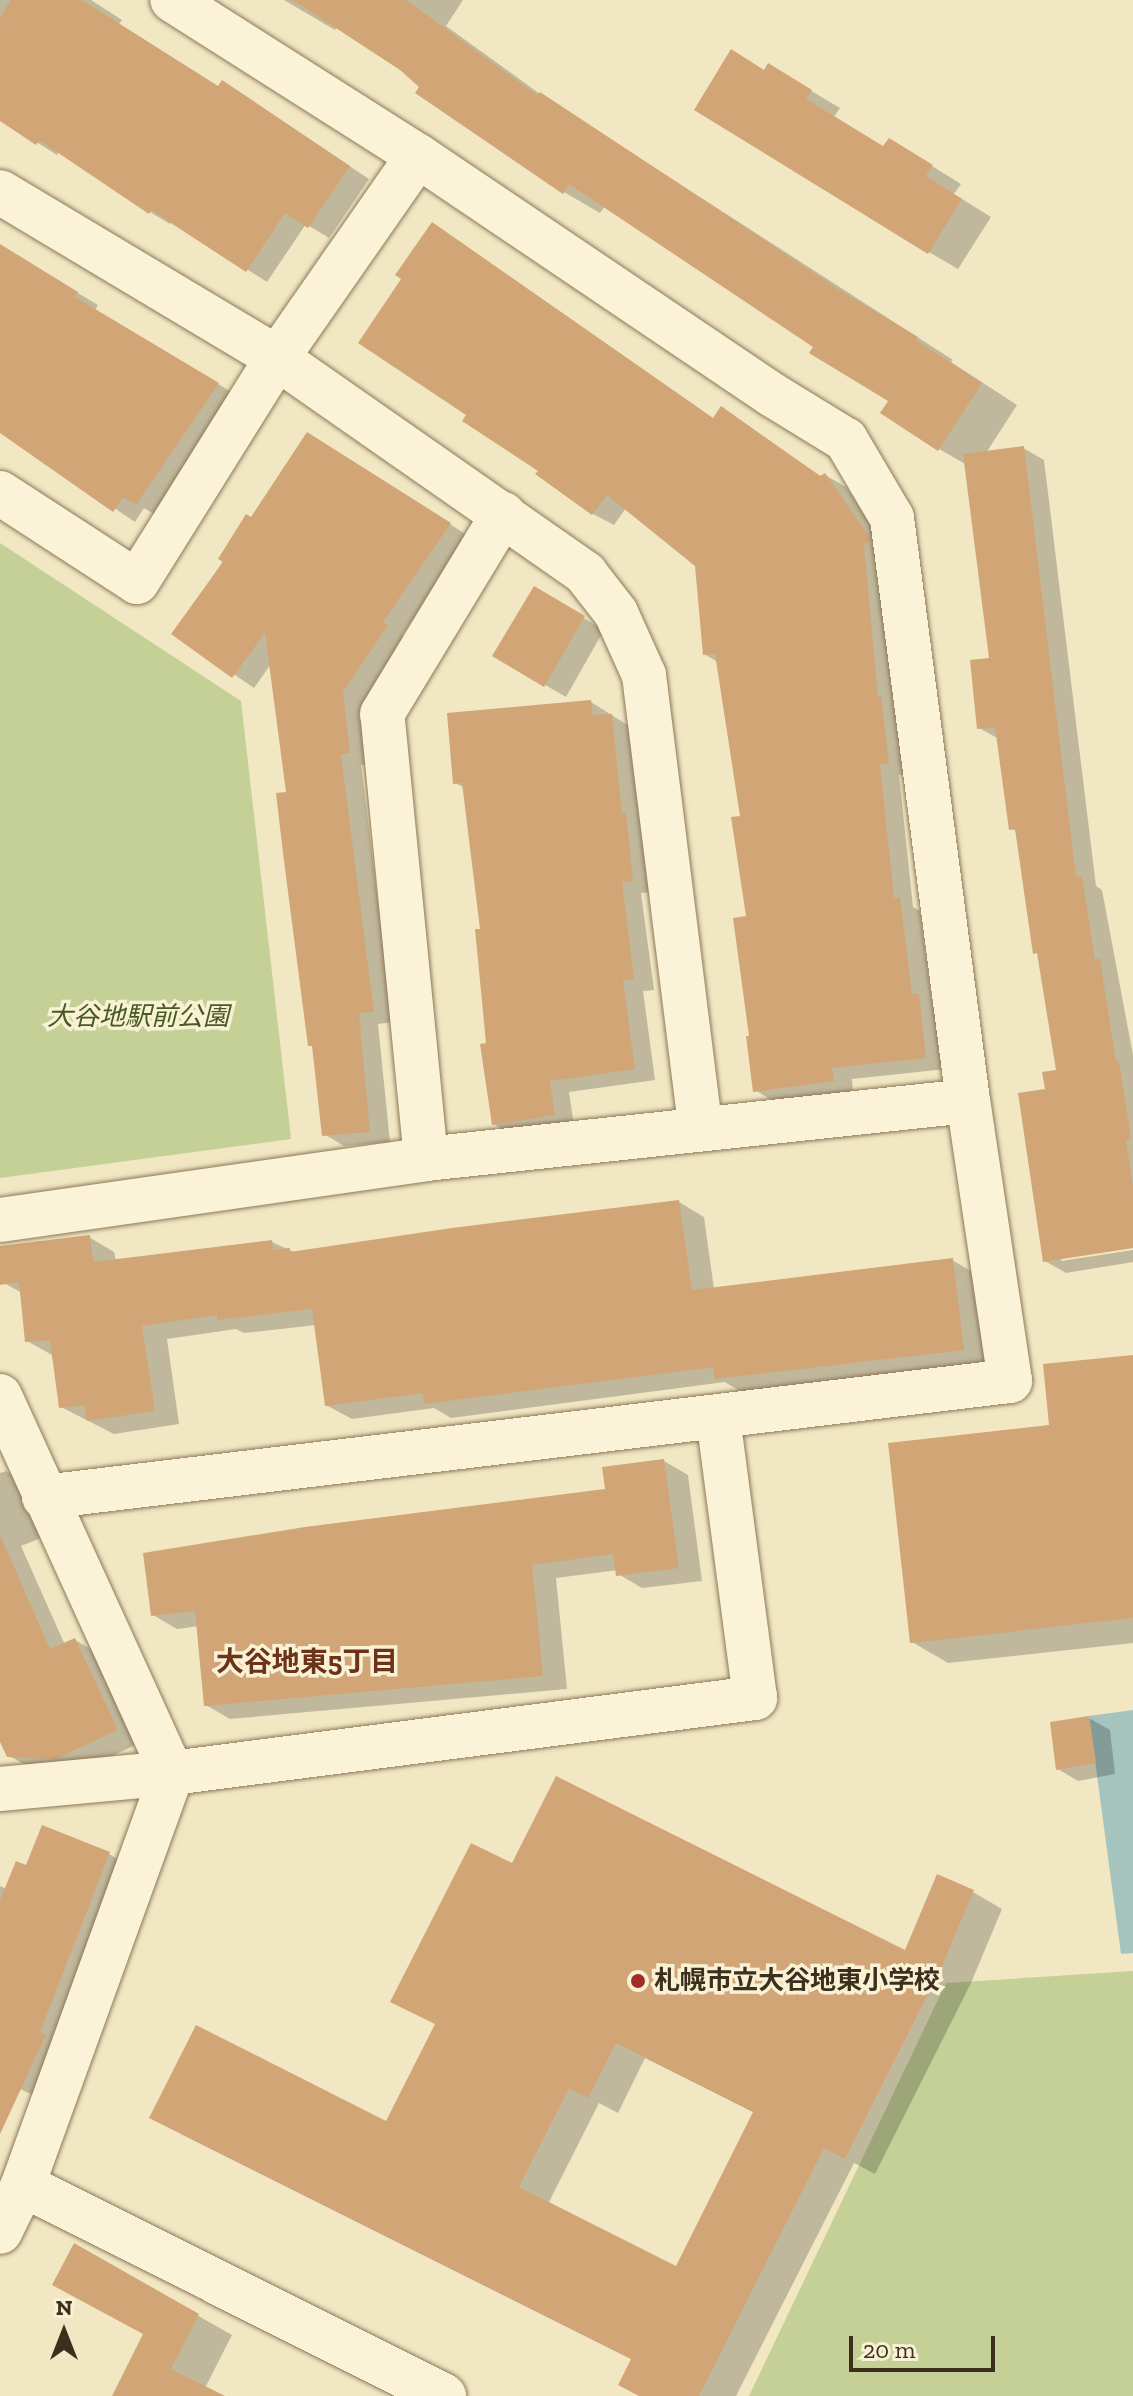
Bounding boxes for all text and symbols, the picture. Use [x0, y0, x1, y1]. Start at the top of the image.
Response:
park label: 大谷地駅前公園 [47, 1001, 229, 1033]
district label: 大谷地東5丁目 [216, 1645, 398, 1679]
place label: 札幌市立大谷地東小学校 [654, 1965, 940, 1997]
marker: 札幌市立大谷地東小学校 [629, 1972, 647, 1990]
north arrow [24, 2292, 104, 2372]
text: N [56, 2294, 72, 2321]
scale bar [853, 2320, 999, 2370]
text: 20 m [863, 2335, 915, 2364]

